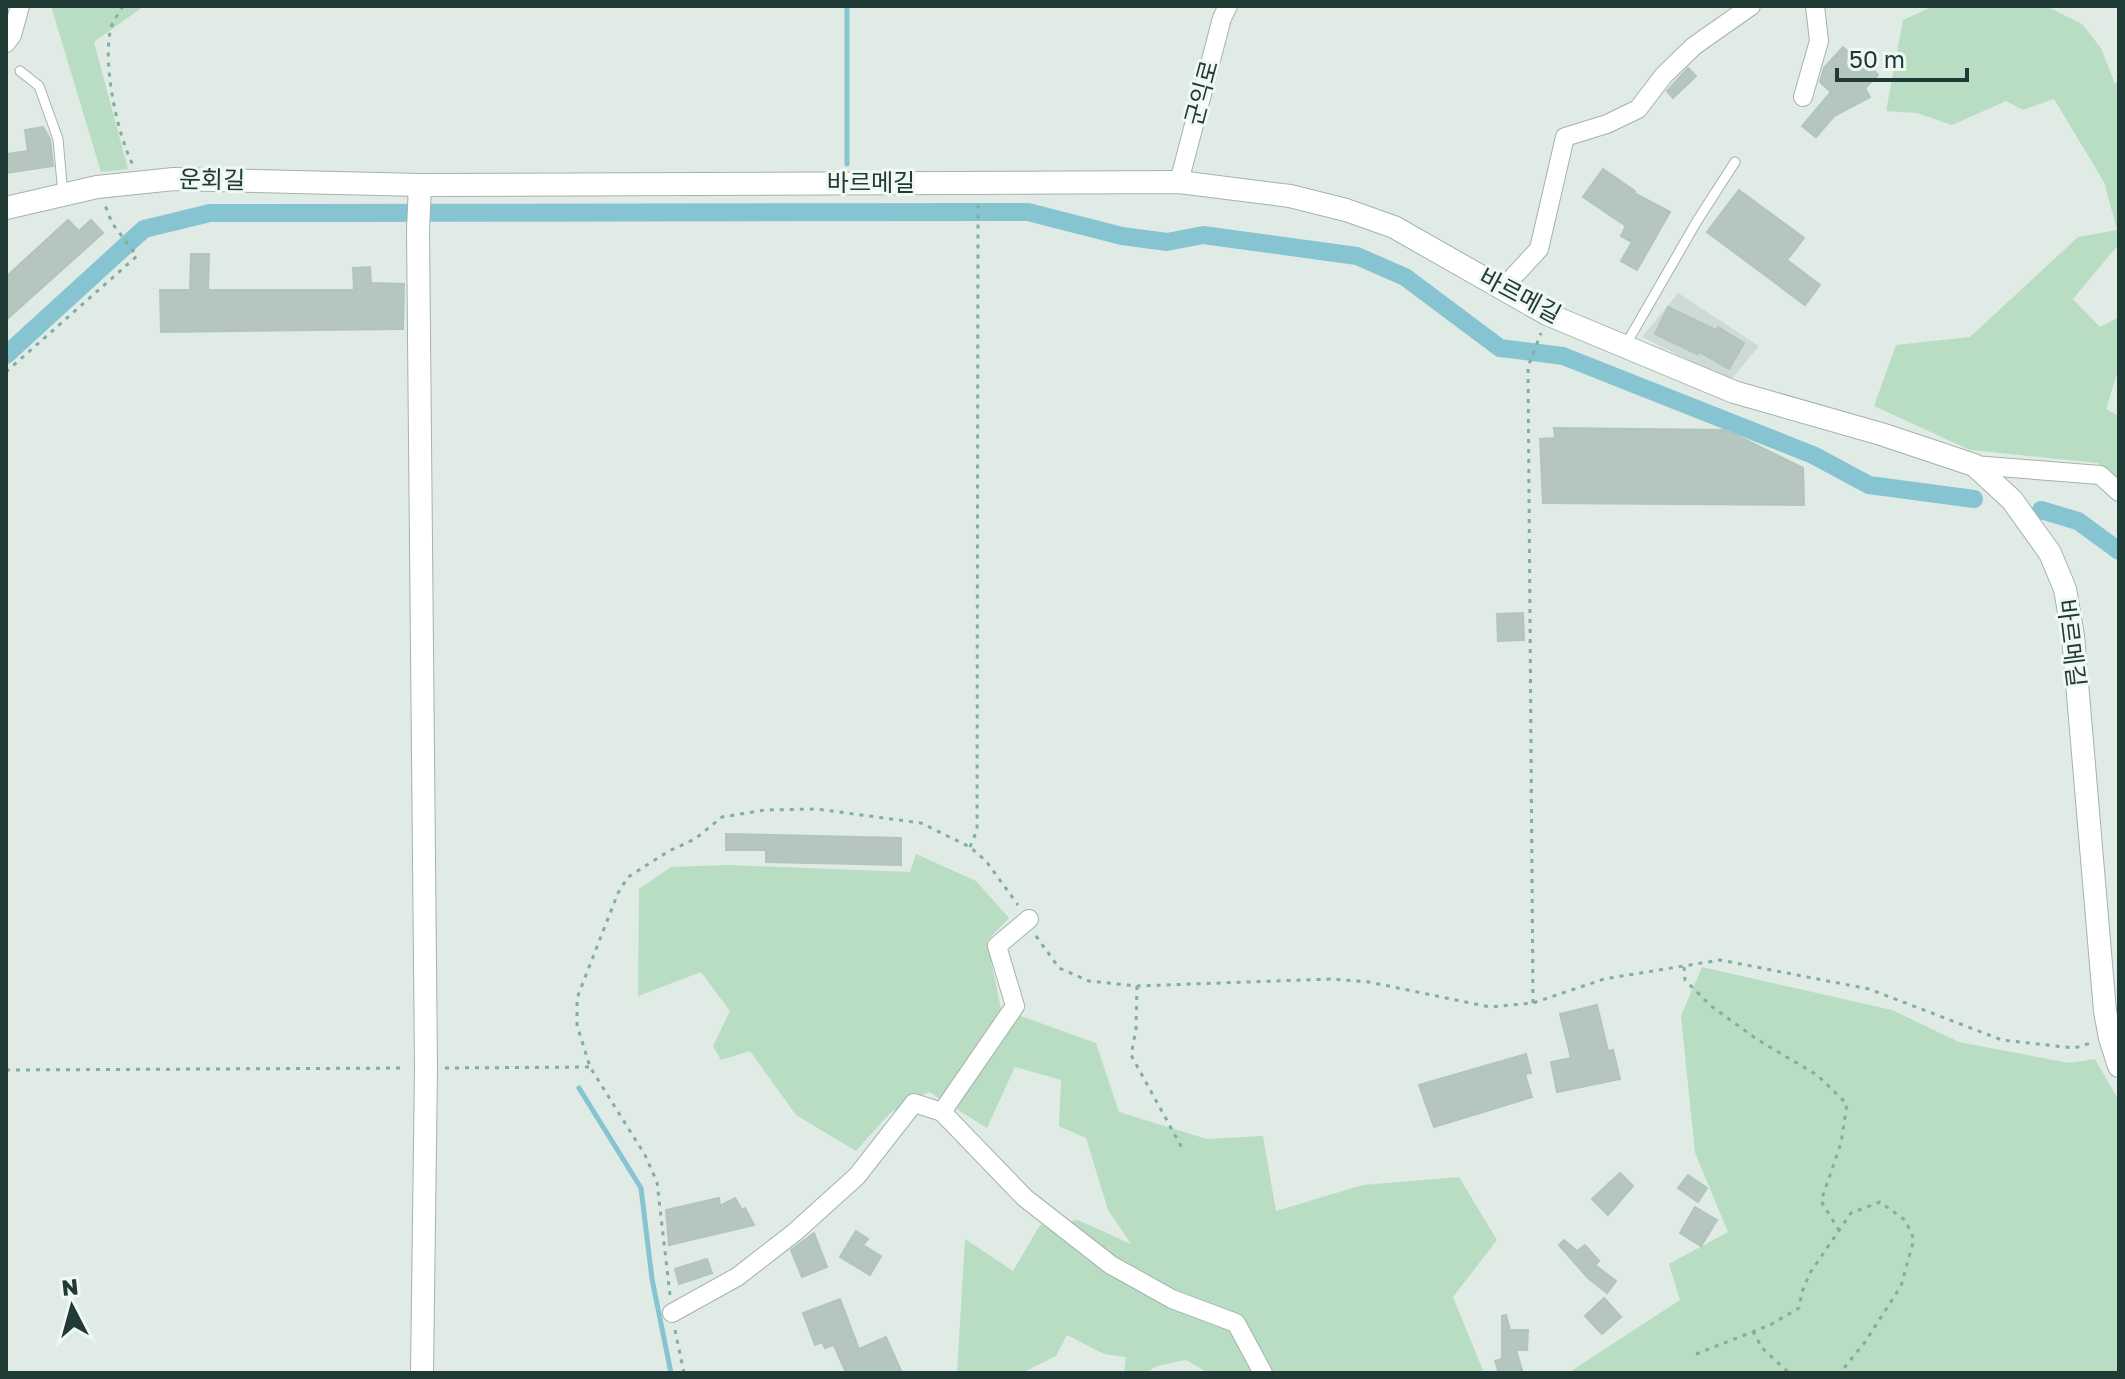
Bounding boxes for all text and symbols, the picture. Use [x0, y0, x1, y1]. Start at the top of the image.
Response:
scale bar [1837, 32, 1967, 82]
text: 50 m [1849, 44, 1905, 73]
street label: 군익로 [1178, 57, 1223, 128]
street label: 운회길 [179, 163, 245, 194]
street label: 바르메길 [827, 167, 915, 196]
street label: 바르메길 [1475, 261, 1567, 328]
street label: 바르메길 [2053, 597, 2092, 688]
north arrow [32, 1267, 112, 1347]
text: N [60, 1272, 80, 1301]

